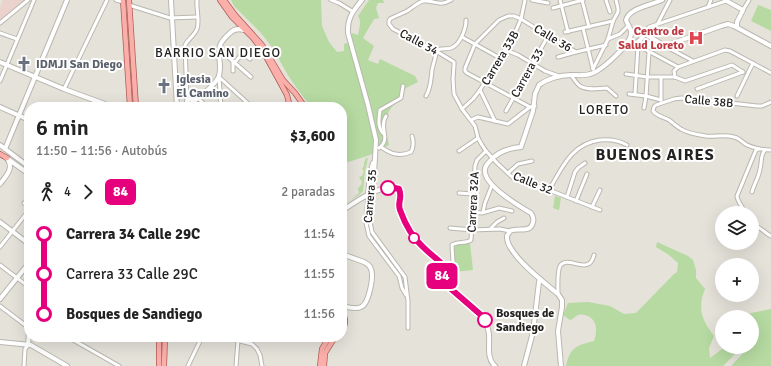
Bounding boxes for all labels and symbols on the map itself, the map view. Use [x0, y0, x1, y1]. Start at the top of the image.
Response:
street label: Calle 36 [531, 21, 574, 56]
place label: Centro de Salud Loreto [618, 24, 684, 53]
street label: Calle 34 [397, 26, 441, 59]
street label: Carrera 33B [478, 28, 523, 88]
hospital icon: Centro de Salud Loreto [687, 29, 705, 47]
district label: BARRIO SAN DIEGO [155, 45, 281, 61]
street label: Carrera 33 [508, 46, 547, 100]
church icon: IDMJI San Diego [15, 55, 33, 73]
place label: IDMJI San Diego [36, 57, 122, 72]
place label: Iglesia El Camino [176, 72, 229, 101]
church icon: Iglesia El Camino [155, 77, 173, 95]
street label: Calle 38B [684, 92, 734, 111]
district label: LORETO [579, 102, 629, 118]
district label: BUENOS AIRES [595, 145, 715, 165]
street label: Carrera 35 [361, 169, 380, 224]
street label: Calle 32 [511, 169, 555, 198]
street label: Carrera 32A [464, 170, 483, 233]
unlabelled marker [380, 180, 396, 196]
unlabelled marker [408, 232, 420, 244]
line badge: 84 [424, 263, 460, 289]
place label: Bosques de Sandiego [496, 306, 554, 335]
marker: Bosques de Sandiego [477, 312, 493, 328]

